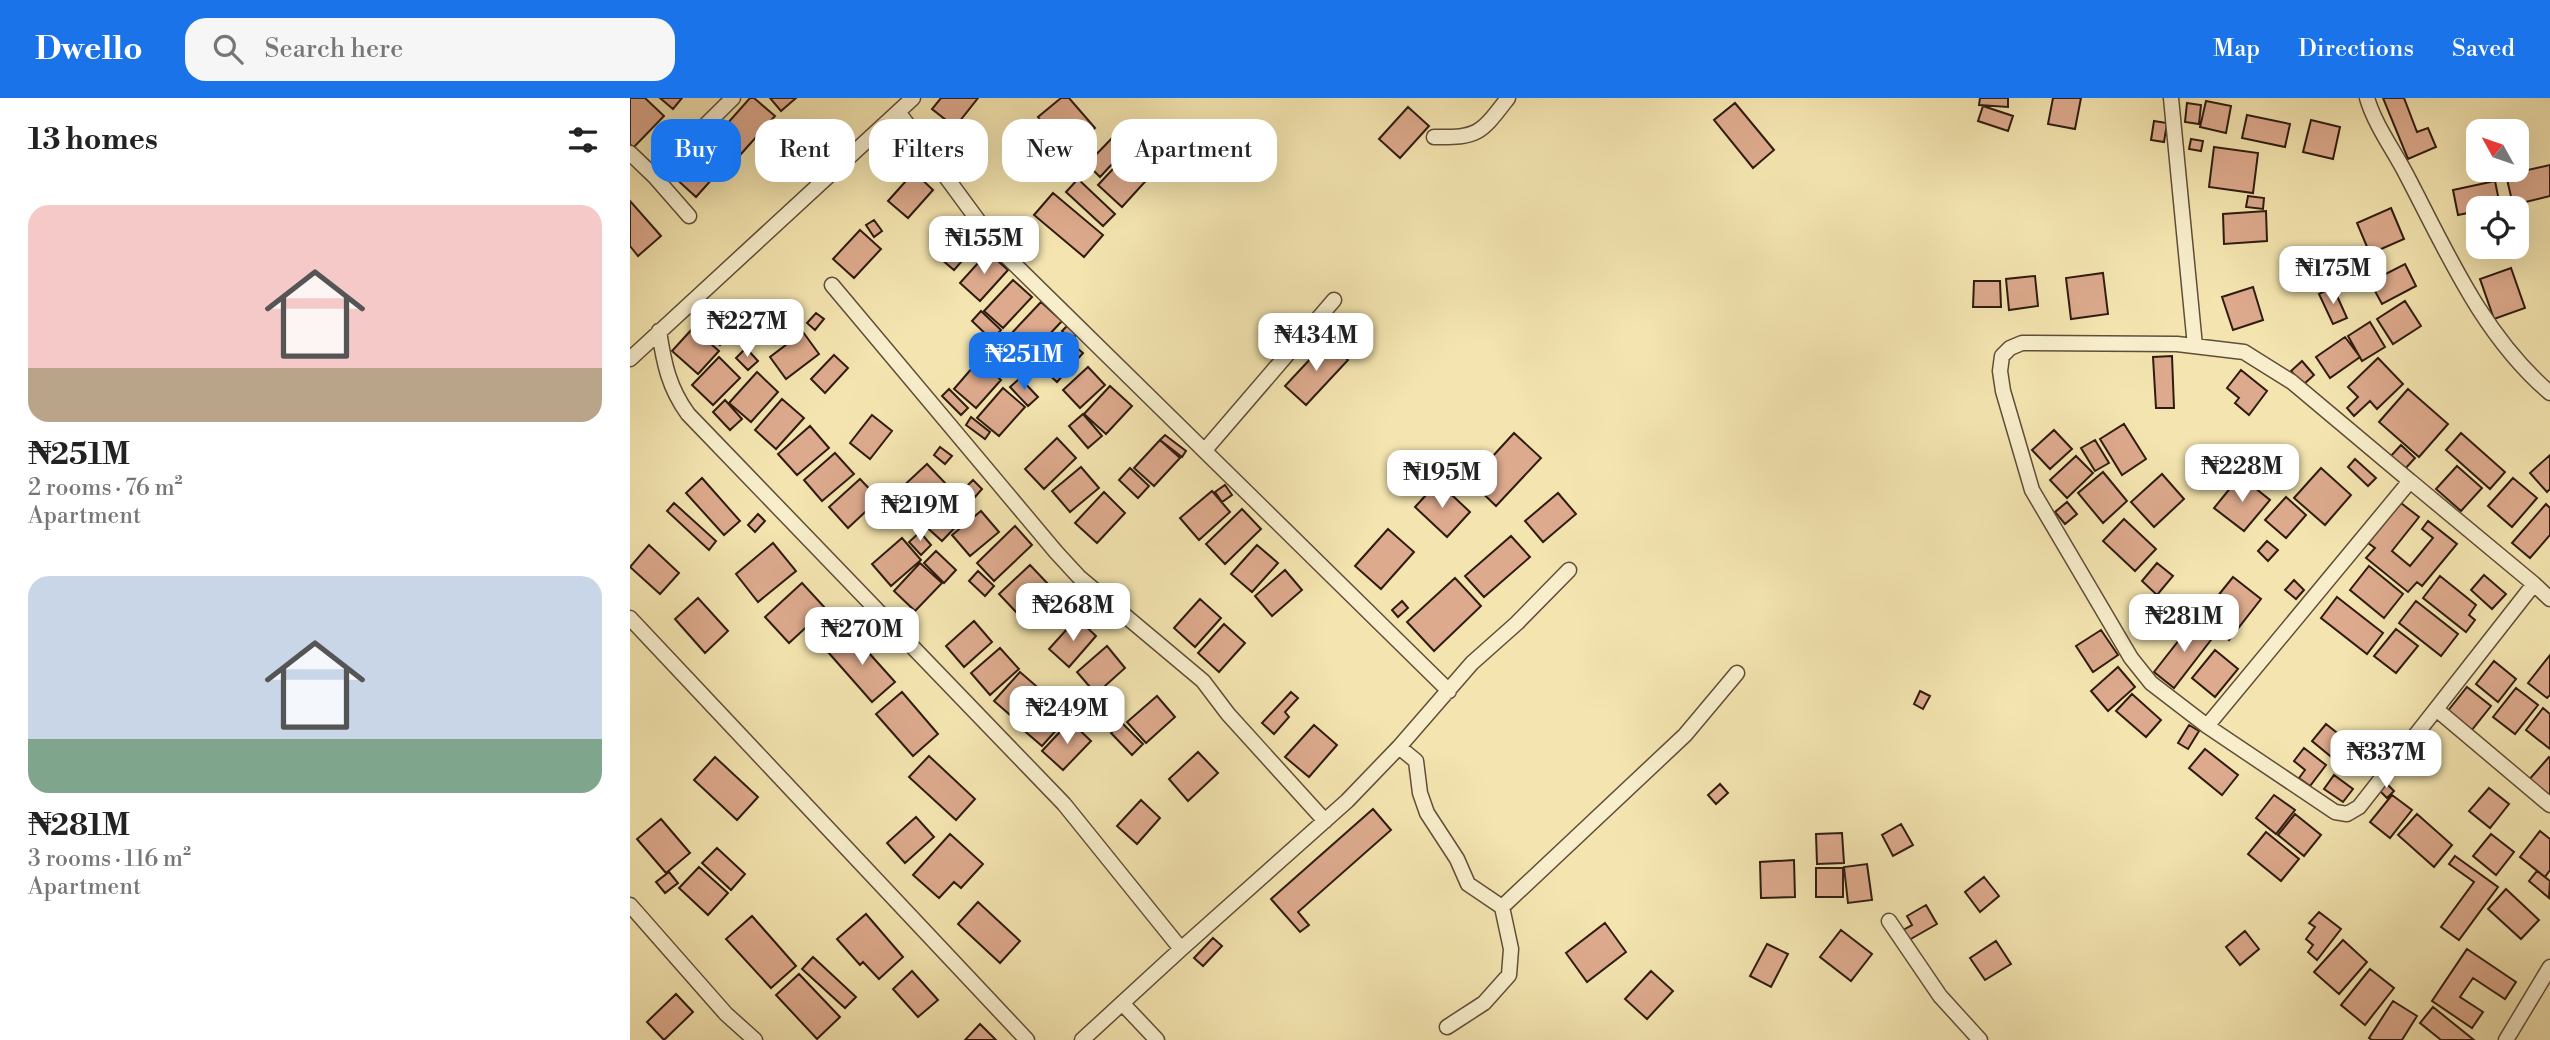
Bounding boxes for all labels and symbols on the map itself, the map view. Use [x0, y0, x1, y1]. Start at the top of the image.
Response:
north arrow [2466, 119, 2529, 182]
pin: ₦155M [935, 216, 1033, 276]
pin: ₦175M [2284, 246, 2382, 306]
pin: ₦227M [698, 300, 796, 359]
pin: ₦434M [1267, 314, 1365, 373]
pin: ₦251M [975, 332, 1073, 392]
pin: ₦228M [2193, 444, 2291, 504]
pin: ₦195M [1393, 450, 1491, 510]
pin: ₦219M [871, 484, 969, 543]
pin: ₦268M [1024, 584, 1122, 643]
pin: ₦281M [2135, 594, 2233, 654]
pin: ₦270M [813, 608, 911, 667]
pin: ₦249M [1018, 686, 1116, 746]
pin: ₦337M [2337, 730, 2435, 790]

